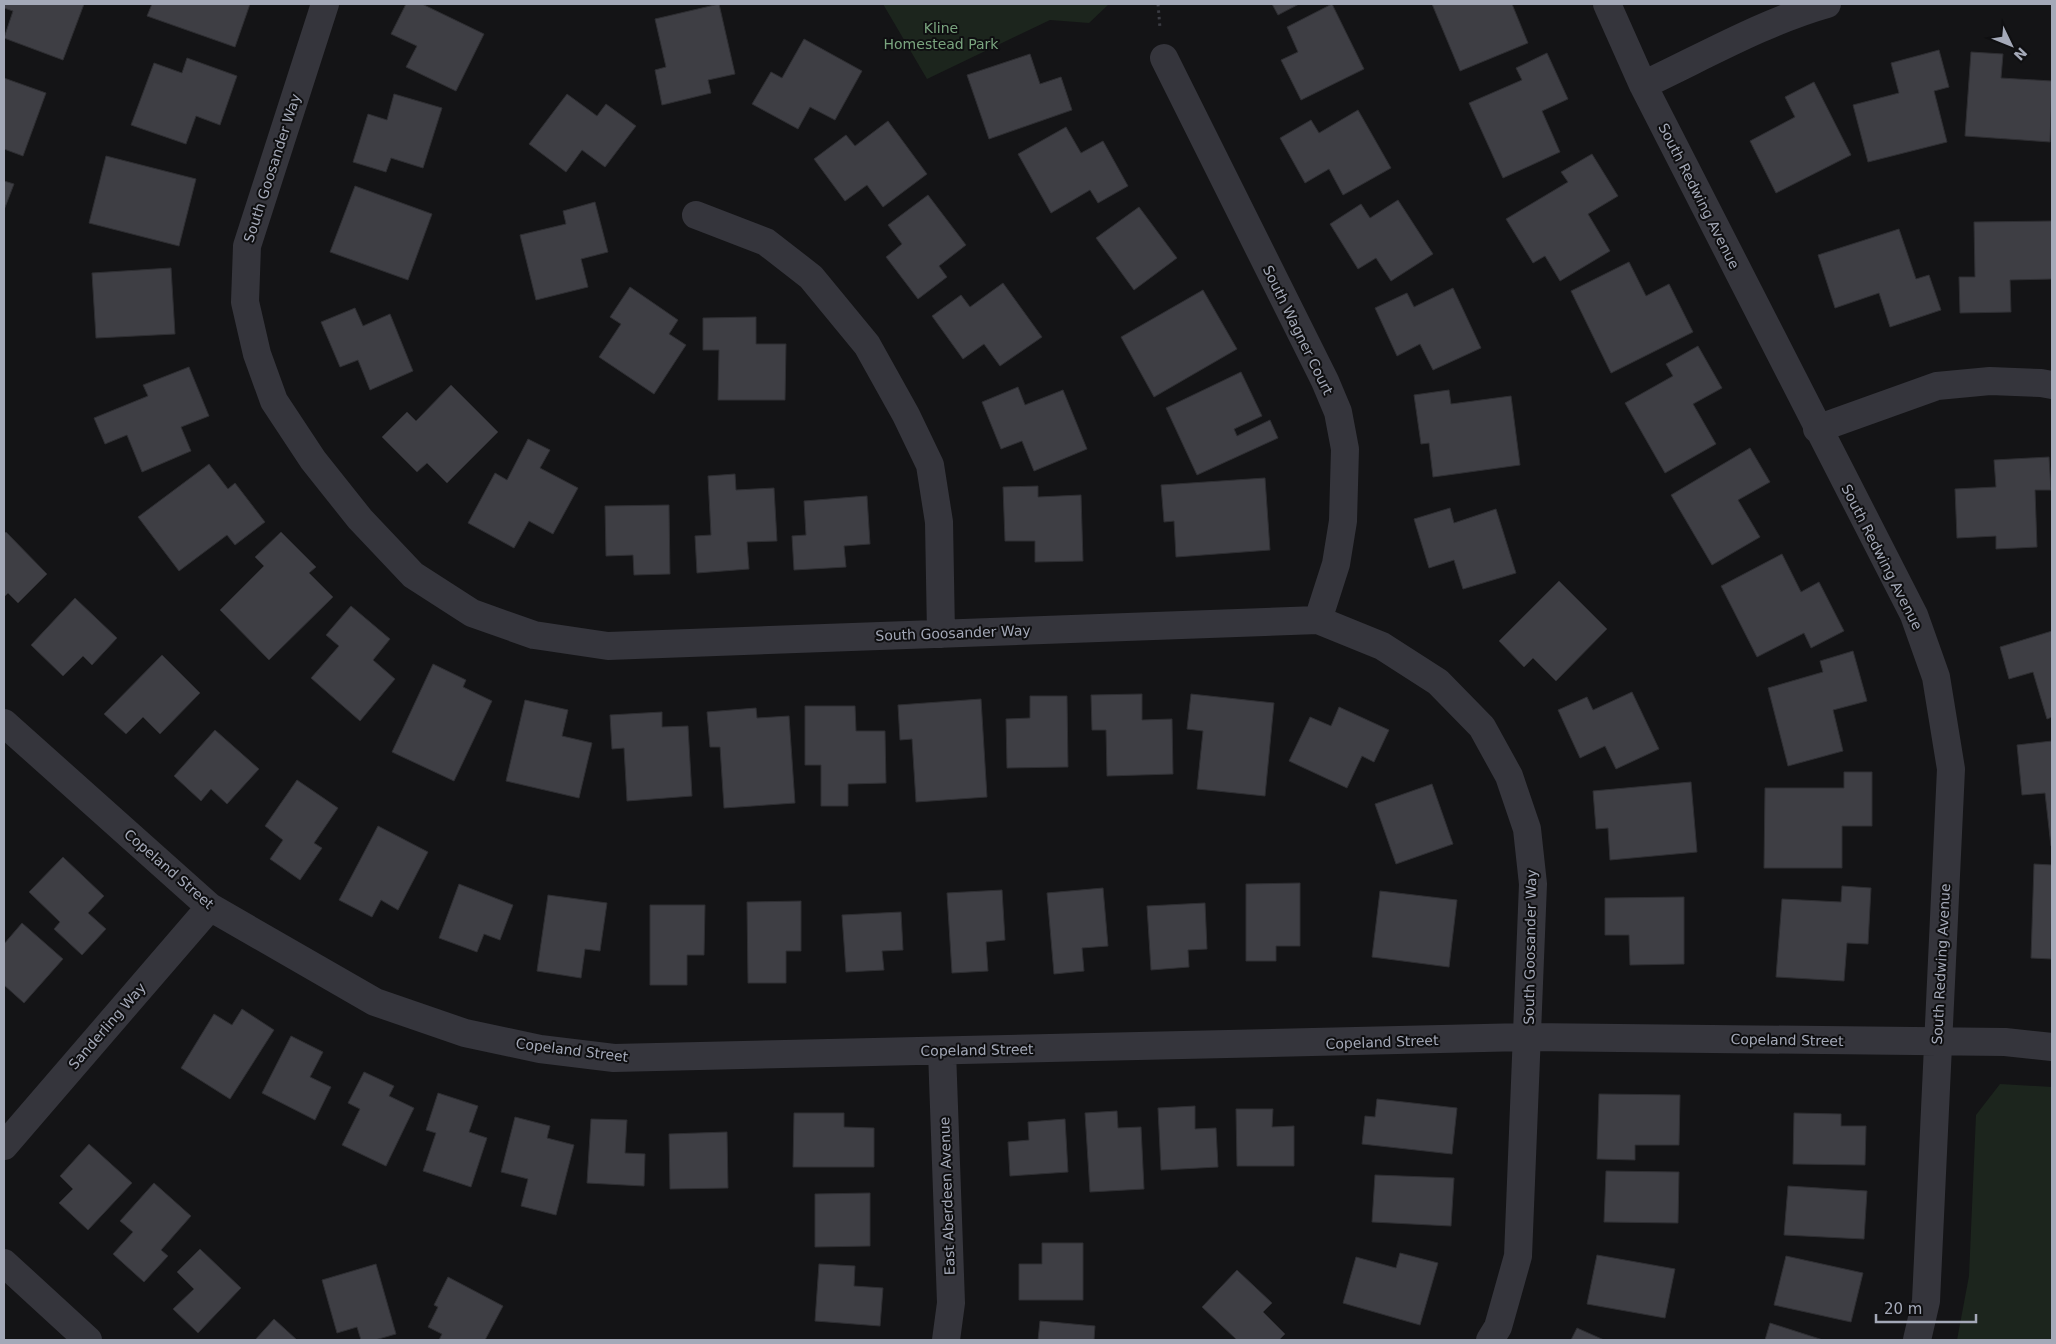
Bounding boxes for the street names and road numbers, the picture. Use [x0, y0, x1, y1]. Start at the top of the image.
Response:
street label: South Goosander Way [240, 92, 304, 244]
street label: South Redwing Avenue [1655, 121, 1743, 271]
street label: South Wagner Court [1260, 263, 1336, 398]
street label: South Redwing Avenue [1838, 482, 1926, 632]
street label: South Goosander Way [875, 622, 1031, 644]
street label: Copeland Street [121, 826, 217, 912]
street label: South Goosander Way [1521, 869, 1539, 1025]
street label: South Redwing Avenue [1929, 883, 1953, 1045]
street label: Sanderling Way [65, 979, 149, 1073]
street label: Copeland Street [1730, 1031, 1844, 1049]
street label: Copeland Street [1325, 1032, 1439, 1052]
street label: Copeland Street [515, 1035, 630, 1065]
street label: Copeland Street [920, 1041, 1034, 1059]
street label: East Aberdeen Avenue [936, 1116, 958, 1276]

